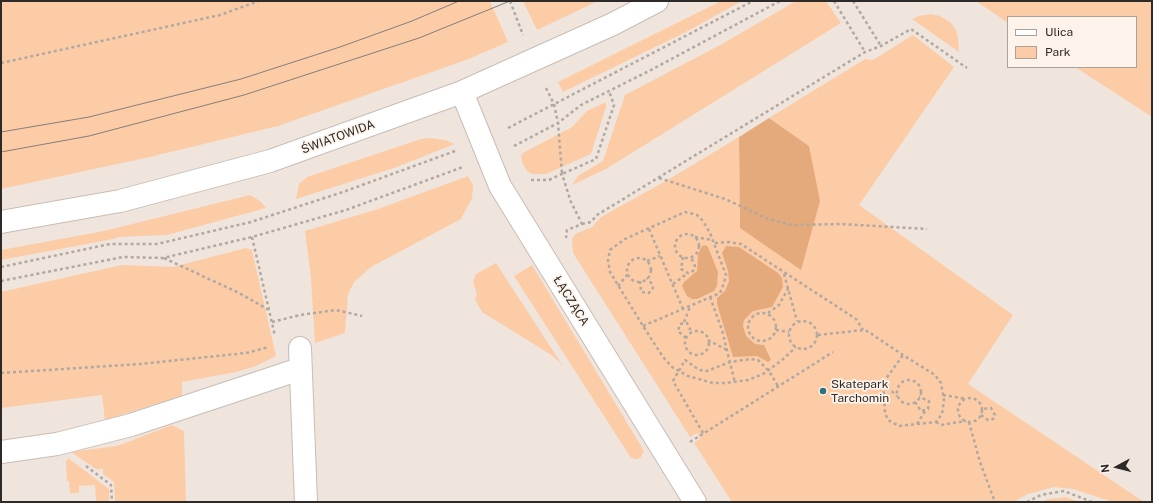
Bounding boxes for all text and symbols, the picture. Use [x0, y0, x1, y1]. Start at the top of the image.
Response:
legend [1007, 16, 1137, 68]
text: Ulica [1045, 25, 1073, 39]
text: Park [1045, 45, 1071, 59]
street label: ŚWIATOWIDA [299, 117, 377, 157]
street label: ŁĄCZĄCA [550, 274, 592, 328]
place label: Skatepark Tarchomin [831, 377, 889, 405]
marker: Skatepark Tarchomin [818, 386, 828, 396]
north arrow [1097, 447, 1137, 487]
text: N [1099, 463, 1112, 473]

